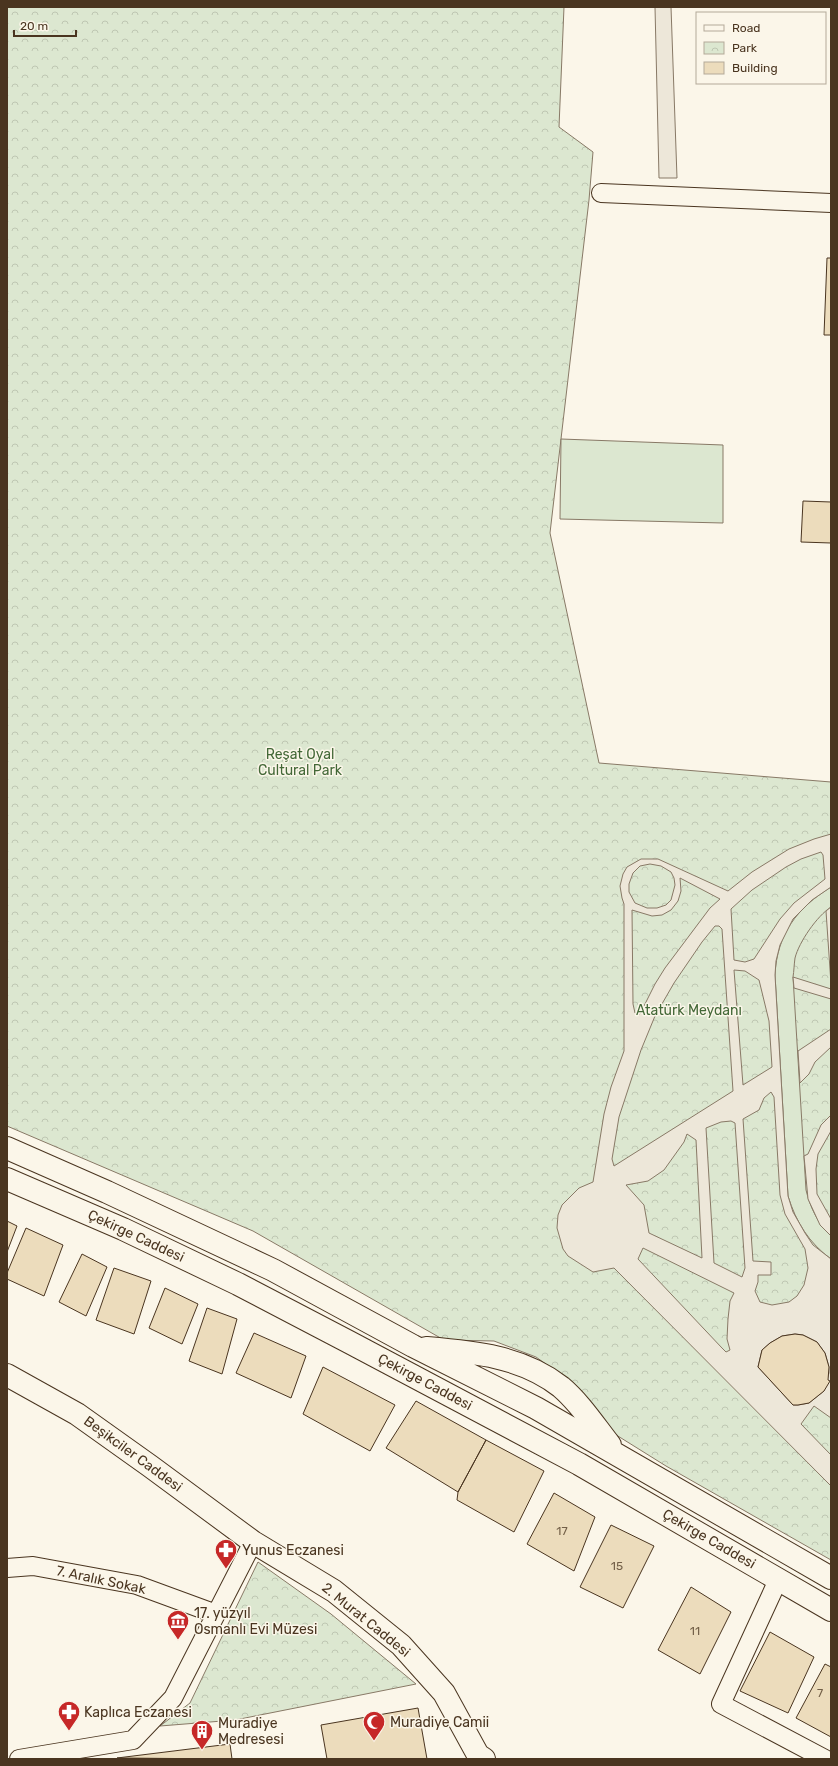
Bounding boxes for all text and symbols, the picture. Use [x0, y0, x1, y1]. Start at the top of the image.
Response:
scale bar [14, 12, 76, 38]
legend [696, 12, 826, 84]
text: 20 m [20, 19, 48, 33]
text: Road [732, 21, 760, 35]
text: Park [732, 41, 758, 55]
text: Building [732, 61, 778, 75]
park label: Reşat Oyal Cultural Park [258, 746, 343, 779]
park label: Atatürk Meydanı [636, 1002, 742, 1019]
street label: Çekirge Caddesi [85, 1206, 187, 1266]
street label: Çekirge Caddesi [375, 1350, 475, 1414]
street label: Beşikciler Caddesi [80, 1413, 186, 1495]
street label: Çekirge Caddesi [659, 1505, 759, 1573]
house number: 17 [556, 1524, 568, 1538]
pharmacy icon: Yunus Eczanesi [213, 1537, 239, 1570]
place label: Yunus Eczanesi [242, 1542, 344, 1559]
house number: 15 [611, 1559, 623, 1573]
street label: 7. Aralık Sokak [55, 1562, 148, 1598]
street label: 2. Murat Caddesi [318, 1579, 414, 1661]
place label: 17. yüzyıl Osmanlı Evi Müzesi [194, 1605, 317, 1638]
museum icon: 17. yüzyıl Osmanlı Evi Müzesi [165, 1608, 191, 1641]
house number: 11 [690, 1624, 700, 1638]
house number: 7 [817, 1686, 823, 1700]
pharmacy icon: Kaplıca Eczanesi [56, 1699, 82, 1732]
place label: Kaplıca Eczanesi [84, 1704, 192, 1721]
mosque icon: Muradiye Camii [361, 1709, 387, 1742]
place label: Muradiye Camii [390, 1714, 489, 1731]
place label: Muradiye Medresesi [218, 1715, 284, 1748]
building icon: Muradiye Medresesi [189, 1718, 215, 1751]

